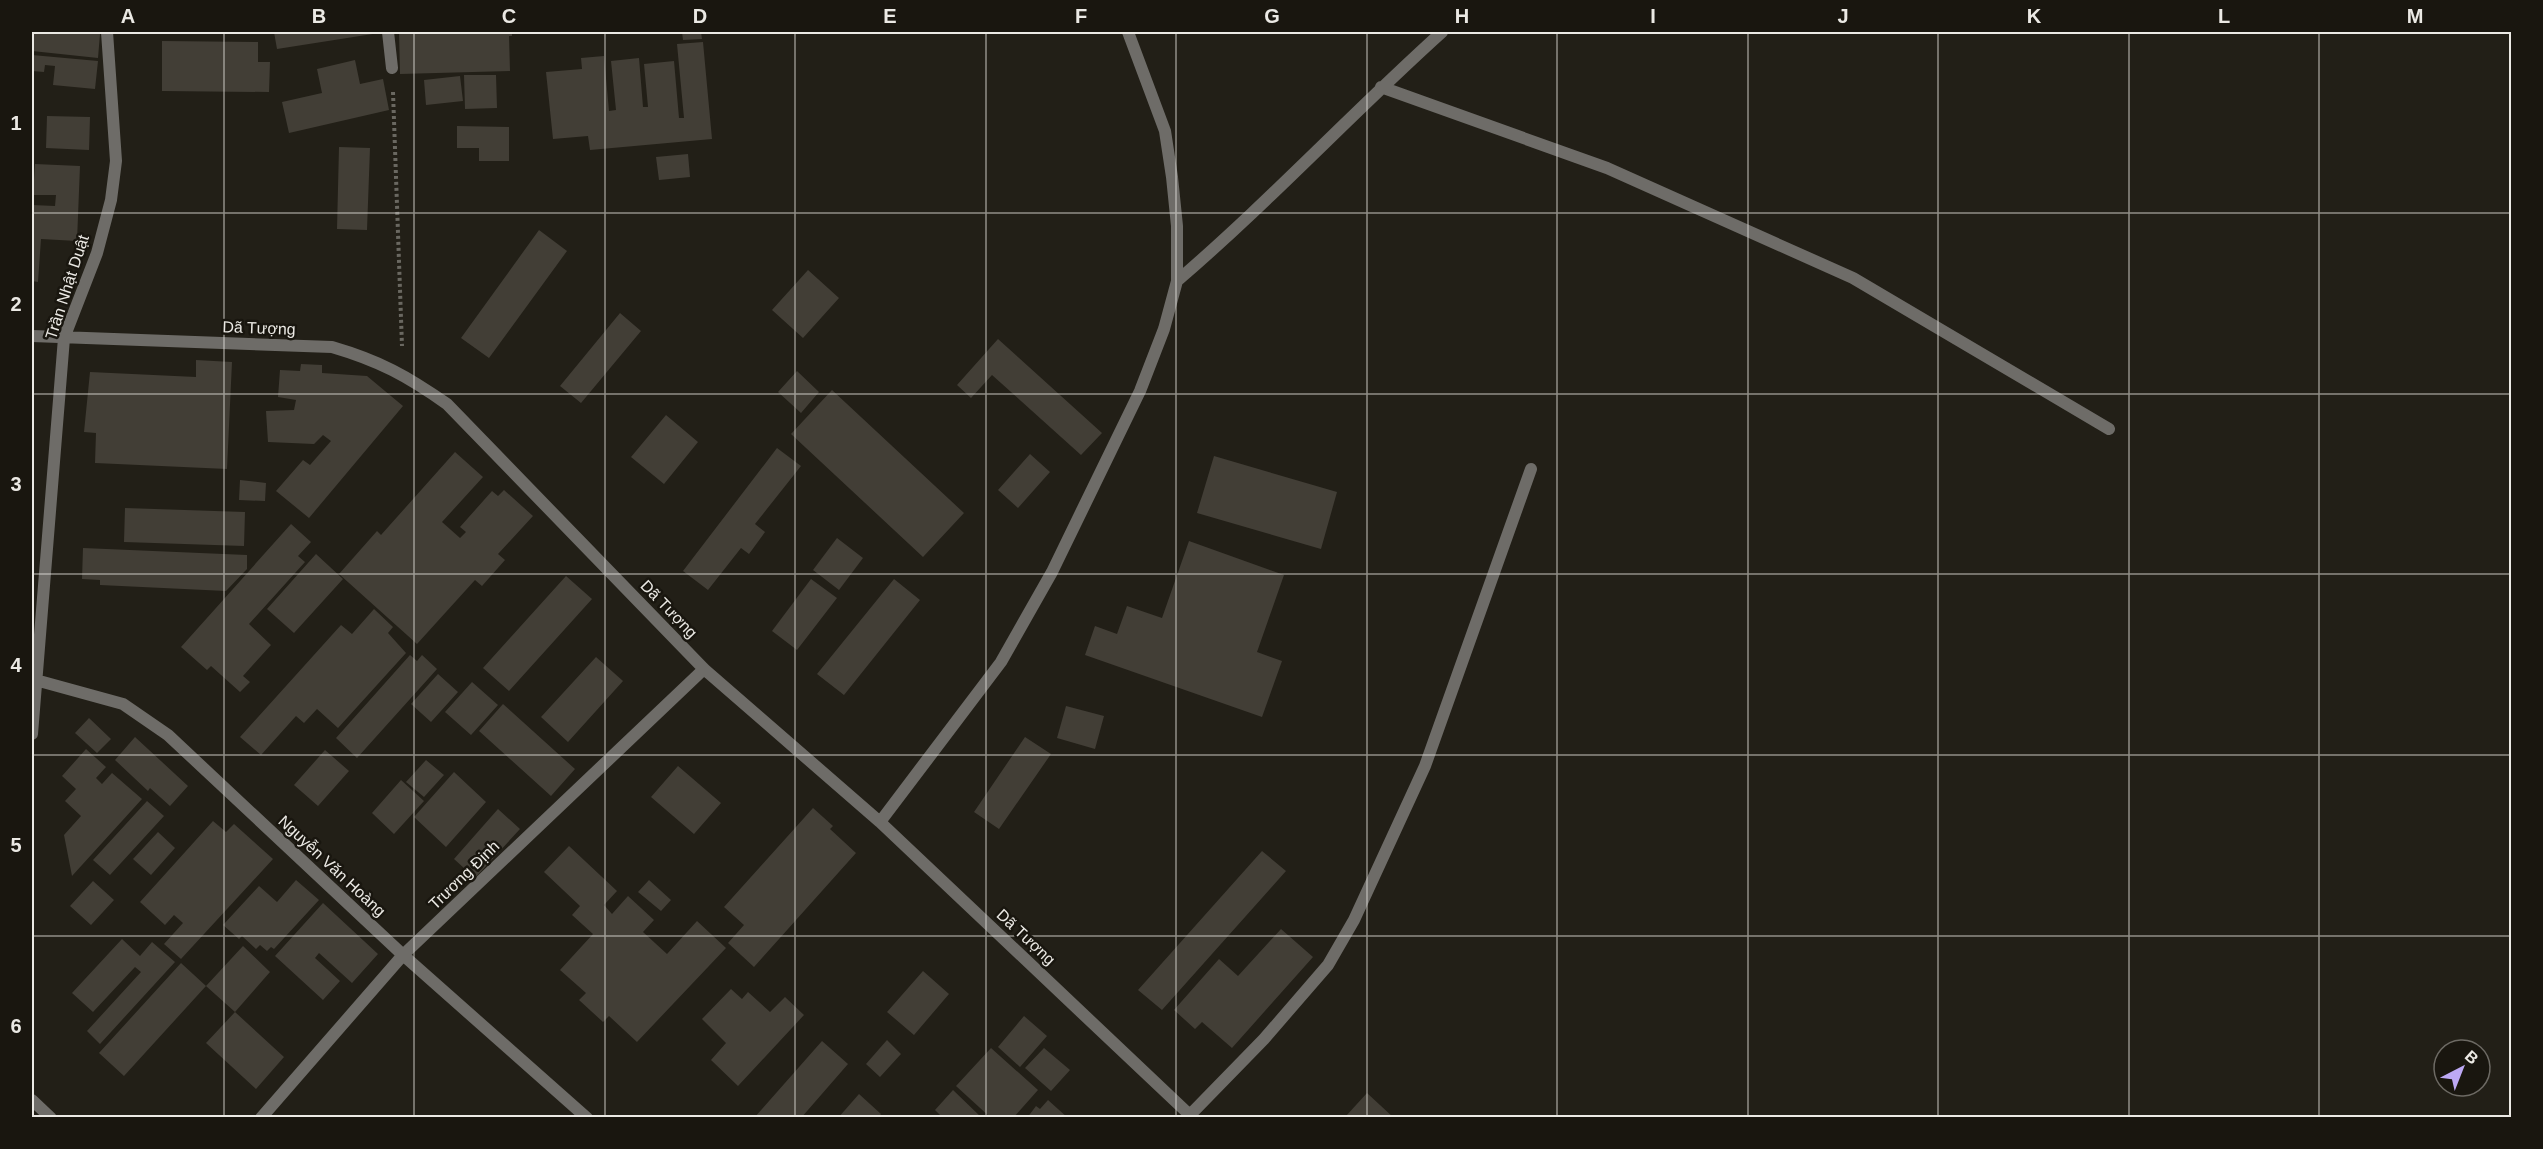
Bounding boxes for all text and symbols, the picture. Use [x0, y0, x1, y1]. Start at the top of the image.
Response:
text: A [121, 5, 135, 27]
text: B [312, 5, 326, 27]
text: C [502, 5, 516, 27]
text: D [693, 5, 707, 27]
text: E [883, 5, 897, 27]
text: F [1075, 5, 1087, 27]
text: G [1264, 5, 1280, 27]
text: H [1455, 5, 1469, 27]
text: I [1650, 5, 1656, 27]
text: J [1837, 5, 1849, 27]
text: K [2027, 5, 2042, 27]
text: L [2218, 5, 2230, 27]
text: M [2407, 5, 2423, 27]
text: 1 [10, 112, 22, 134]
street label: Trần Nhật Duật [42, 232, 92, 341]
text: 2 [10, 293, 22, 315]
street label: Dã Tượng [222, 318, 296, 338]
text: 3 [10, 473, 22, 495]
street label: Dã Tượng [637, 577, 701, 641]
text: 4 [10, 654, 22, 676]
street label: Nguyễn Văn Hoàng [275, 811, 390, 920]
text: 5 [10, 834, 22, 856]
street label: Trương Định [425, 837, 503, 913]
street label: Dã Tượng [993, 906, 1059, 968]
text: 6 [10, 1015, 22, 1037]
north arrow [2432, 1038, 2492, 1098]
text: B [2462, 1047, 2482, 1067]

